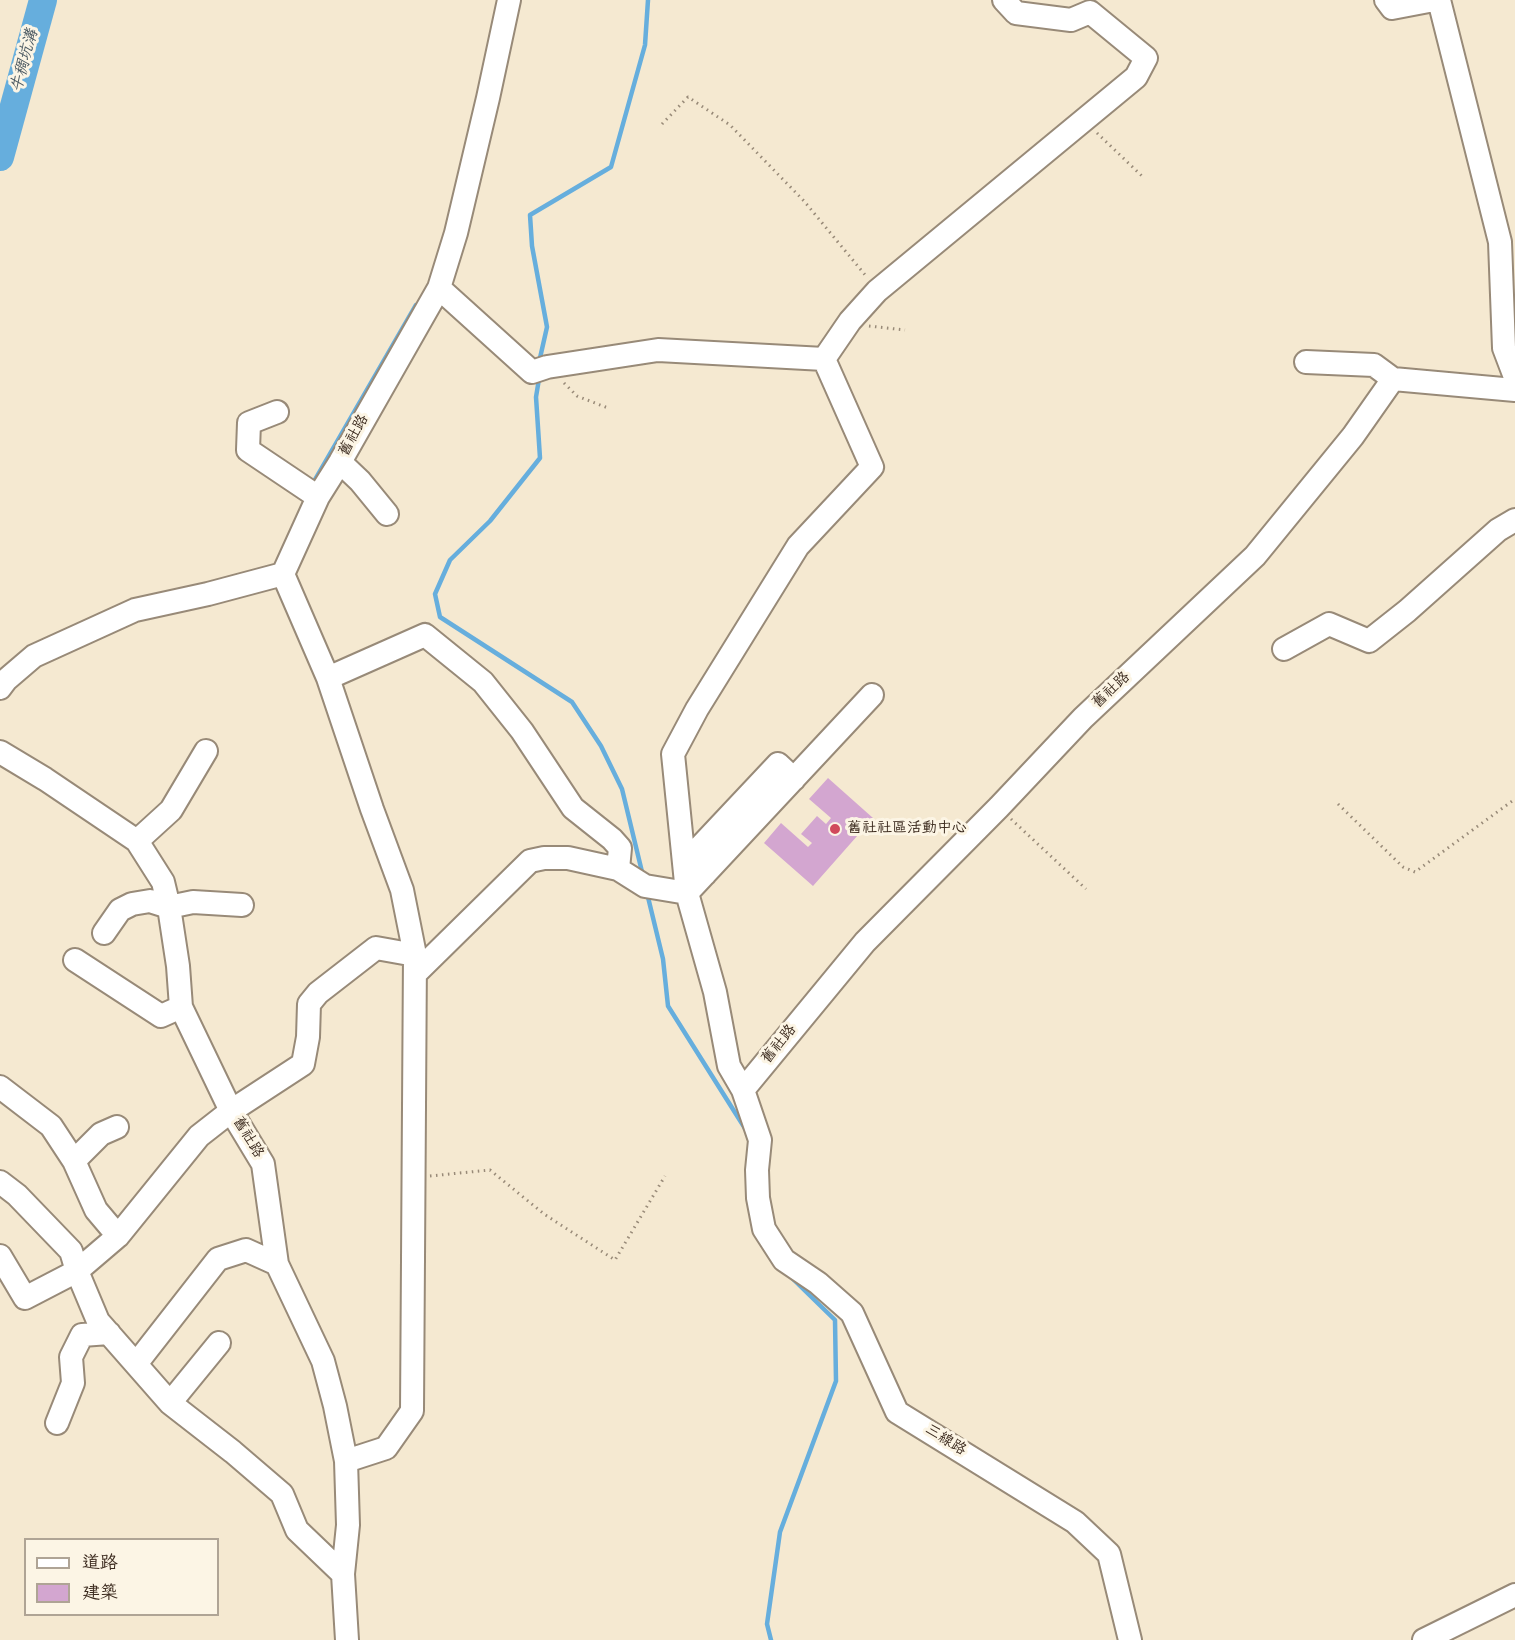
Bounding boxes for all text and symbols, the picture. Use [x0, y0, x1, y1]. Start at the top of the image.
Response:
water label: 牛稠坑溝 [8, 28, 44, 94]
street label: 舊社路 [336, 412, 374, 460]
street label: 舊社路 [1089, 669, 1135, 713]
place label: 舊社社區活動中心 [847, 820, 967, 838]
marker: 舊社社區活動中心 [828, 822, 842, 836]
street label: 舊社路 [759, 1022, 801, 1068]
street label: 舊社路 [228, 1114, 266, 1162]
street label: 三線路 [921, 1421, 969, 1461]
legend [24, 1538, 219, 1616]
text: 道路 [82, 1549, 118, 1578]
text: 建築 [82, 1579, 118, 1608]

